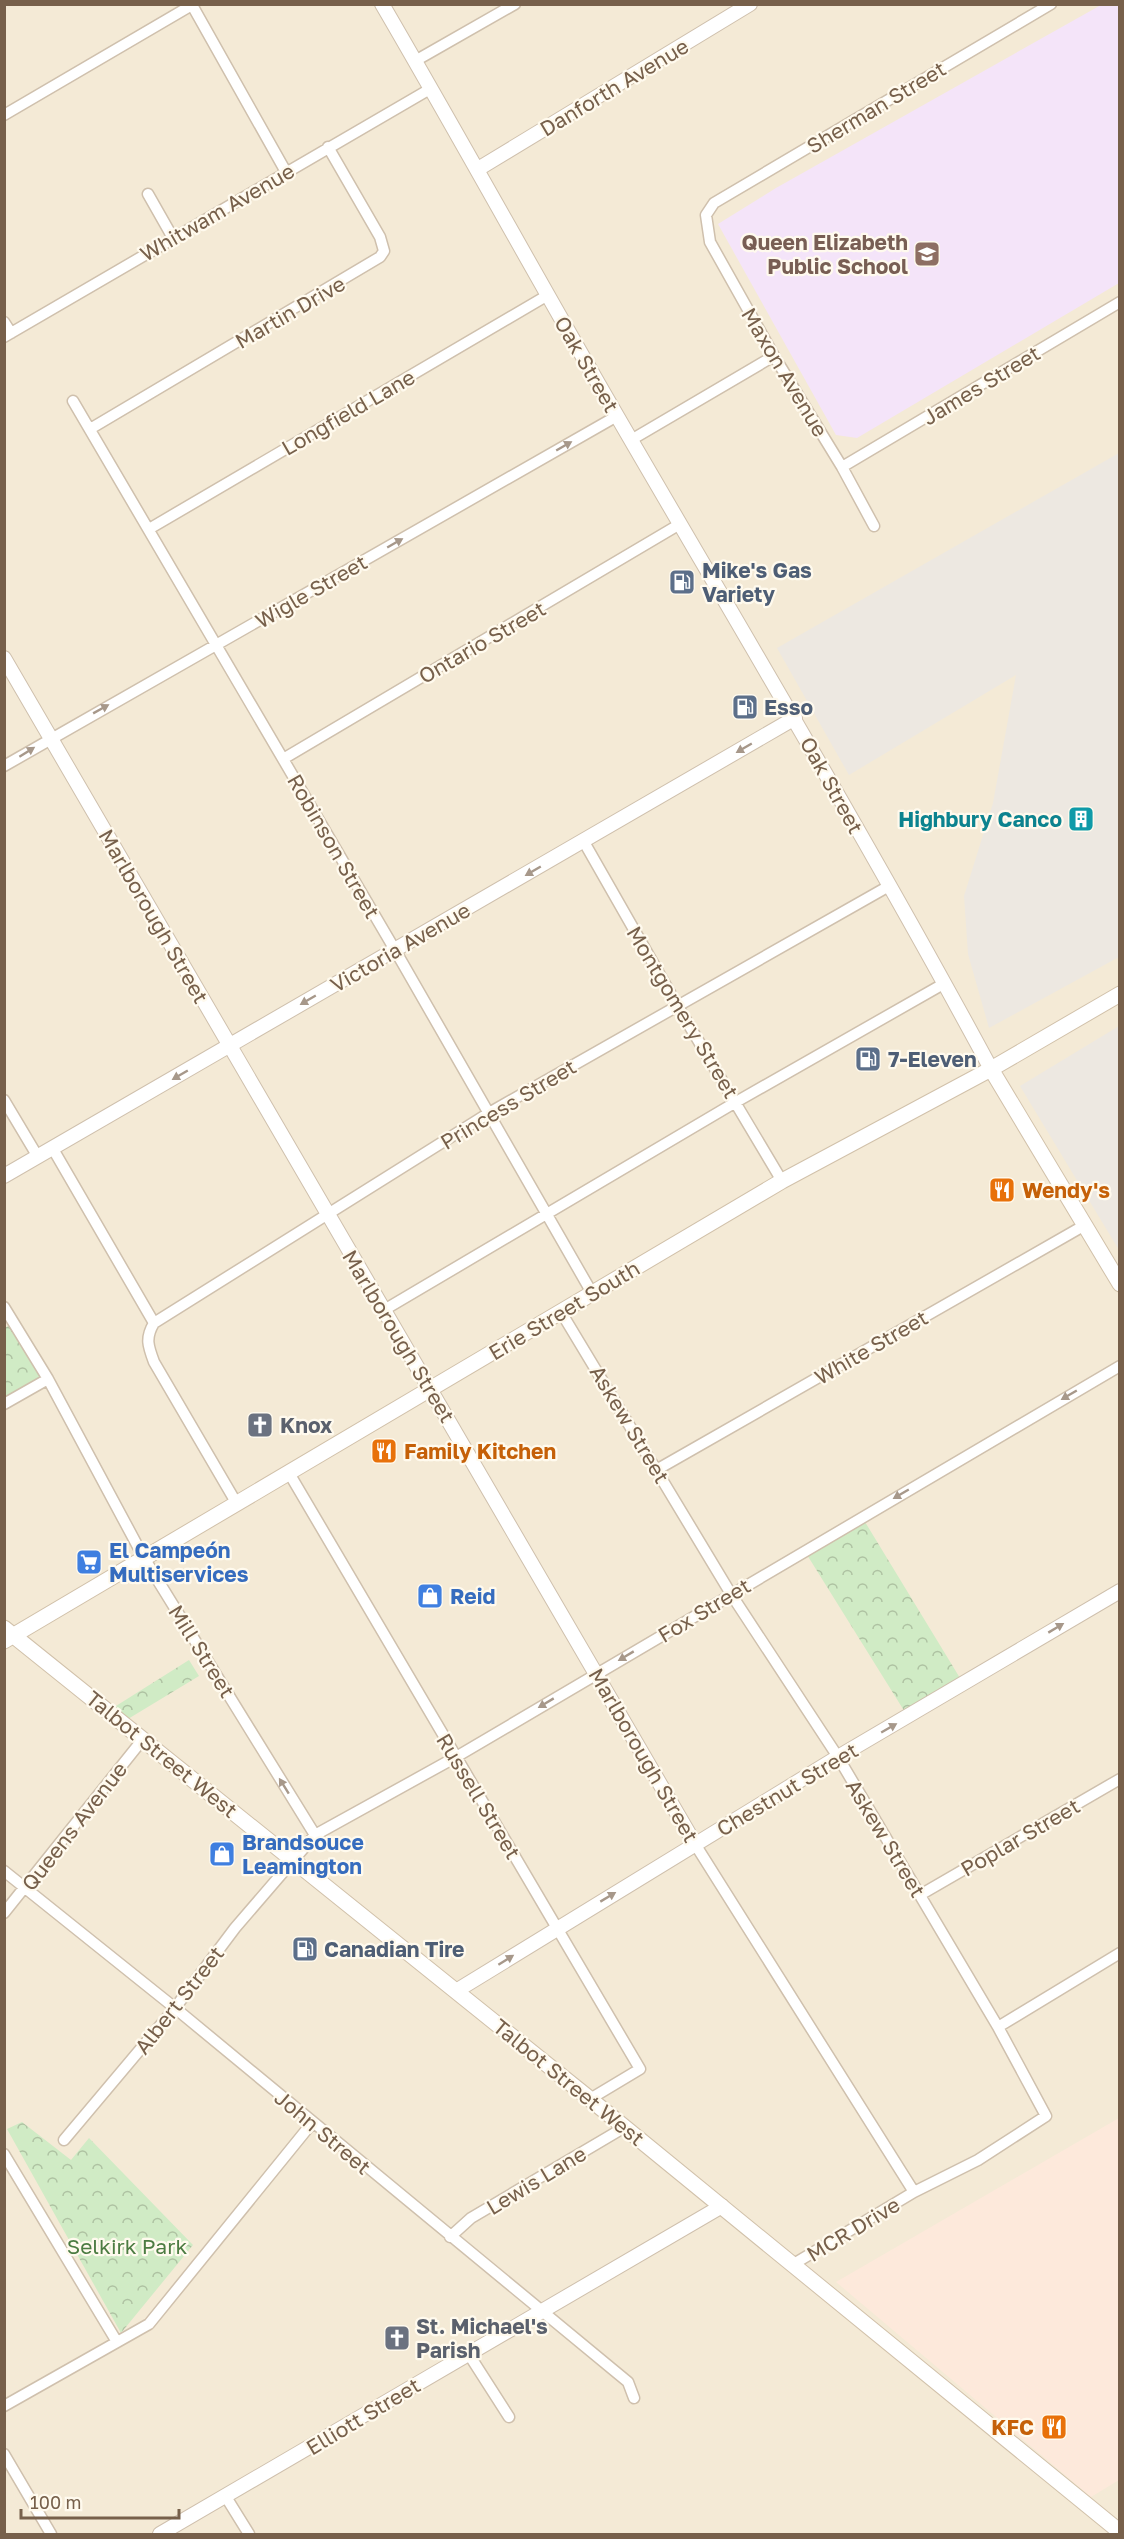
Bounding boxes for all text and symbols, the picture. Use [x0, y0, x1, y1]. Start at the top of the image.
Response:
street label: Danforth Avenue [535, 32, 693, 142]
street label: Sherman Street [802, 55, 950, 159]
street label: Whitwam Avenue [135, 157, 299, 267]
place label: Queen Elizabeth Public School [742, 229, 908, 279]
school or university icon: Queen Elizabeth Public School [912, 239, 942, 269]
street label: Martin Drive [230, 270, 350, 354]
street label: Maxon Avenue [736, 303, 834, 441]
street label: Oak Street [549, 311, 625, 417]
street label: James Street [917, 340, 1045, 430]
street label: Longfield Lane [277, 363, 419, 461]
one-way arrow [556, 441, 573, 451]
one-way arrow [387, 537, 403, 548]
street label: Wigle Street [250, 549, 372, 633]
place label: Mike's Gas Variety [702, 557, 812, 607]
fuel station icon: Mike's Gas Variety [667, 567, 697, 597]
street label: Ontario Street [414, 595, 550, 689]
fuel station icon: Esso [730, 692, 760, 722]
place label: Esso [764, 694, 813, 720]
one-way arrow [92, 704, 109, 714]
street label: Oak Street [795, 732, 869, 838]
one-way arrow [735, 743, 752, 753]
one-way arrow [19, 746, 35, 757]
street label: Robinson Street [282, 769, 386, 923]
building icon: Highbury Canco [1066, 804, 1096, 834]
place label: Highbury Canco [898, 806, 1062, 832]
street label: Marlborough Street [94, 824, 214, 1008]
one-way arrow [524, 866, 541, 876]
street label: Victoria Avenue [325, 896, 475, 998]
street label: Montgomery Street [621, 921, 745, 1103]
one-way arrow [299, 995, 316, 1005]
fuel station icon: 7-Eleven [853, 1044, 883, 1074]
place label: 7-Eleven [888, 1046, 977, 1072]
street label: Princess Street [435, 1053, 581, 1155]
one-way arrow [172, 1069, 188, 1080]
restaurant icon: Wendy's [987, 1175, 1017, 1205]
place label: Wendy's [1022, 1177, 1110, 1203]
street label: Marlborough Street [337, 1245, 461, 1427]
street label: Erie Street South [484, 1255, 644, 1365]
street label: White Street [810, 1304, 932, 1390]
street label: Askew Street [585, 1360, 675, 1488]
one-way arrow [1061, 1390, 1077, 1401]
church icon: Knox [245, 1410, 275, 1440]
place label: Knox [280, 1412, 332, 1438]
restaurant icon: Family Kitchen [369, 1436, 399, 1466]
place label: Family Kitchen [404, 1438, 556, 1464]
one-way arrow [892, 1489, 909, 1499]
place label: El Campeón Multiservices [109, 1537, 249, 1587]
supermarket icon: El Campeón Multiservices [74, 1547, 104, 1577]
street label: Fox Street [653, 1572, 755, 1648]
shop icon: Reid [415, 1581, 445, 1611]
place label: Reid [450, 1583, 495, 1609]
street label: Mill Street [163, 1600, 241, 1702]
one-way arrow [1048, 1623, 1064, 1634]
one-way arrow [618, 1650, 634, 1661]
street label: Marlborough Street [584, 1663, 704, 1847]
street label: Talbot Street West [81, 1685, 243, 1823]
one-way arrow [538, 1698, 554, 1709]
one-way arrow [880, 1723, 897, 1733]
street label: Russell Street [431, 1729, 527, 1863]
street label: Chestnut Street [712, 1737, 862, 1841]
street label: Queens Avenue [16, 1757, 132, 1895]
street label: Askew Street [841, 1774, 931, 1902]
one-way arrow [279, 1777, 290, 1794]
street label: Poplar Street [956, 1792, 1084, 1882]
place label: Brandsouce Leamington [242, 1829, 364, 1879]
shop icon: Brandsouce Leamington [207, 1839, 237, 1869]
one-way arrow [600, 1892, 616, 1903]
fuel station icon: Canadian Tire [290, 1934, 320, 1964]
place label: Canadian Tire [324, 1936, 464, 1962]
street label: Albert Street [129, 1941, 229, 2059]
one-way arrow [498, 1954, 514, 1965]
street label: Talbot Street West [488, 2013, 650, 2151]
street label: John Street [270, 2084, 376, 2180]
street label: Lewis Lane [481, 2140, 591, 2220]
street label: MCR Drive [802, 2191, 904, 2267]
park label: Selkirk Park [67, 2233, 187, 2259]
place label: St. Michael's Parish [416, 2313, 548, 2363]
church icon: St. Michael's Parish [382, 2323, 412, 2353]
street label: Elliott Street [301, 2372, 425, 2460]
restaurant icon: KFC [1039, 2412, 1069, 2442]
place label: KFC [991, 2414, 1034, 2440]
scale bar [21, 2482, 178, 2520]
text: 100 m [30, 2491, 81, 2513]

